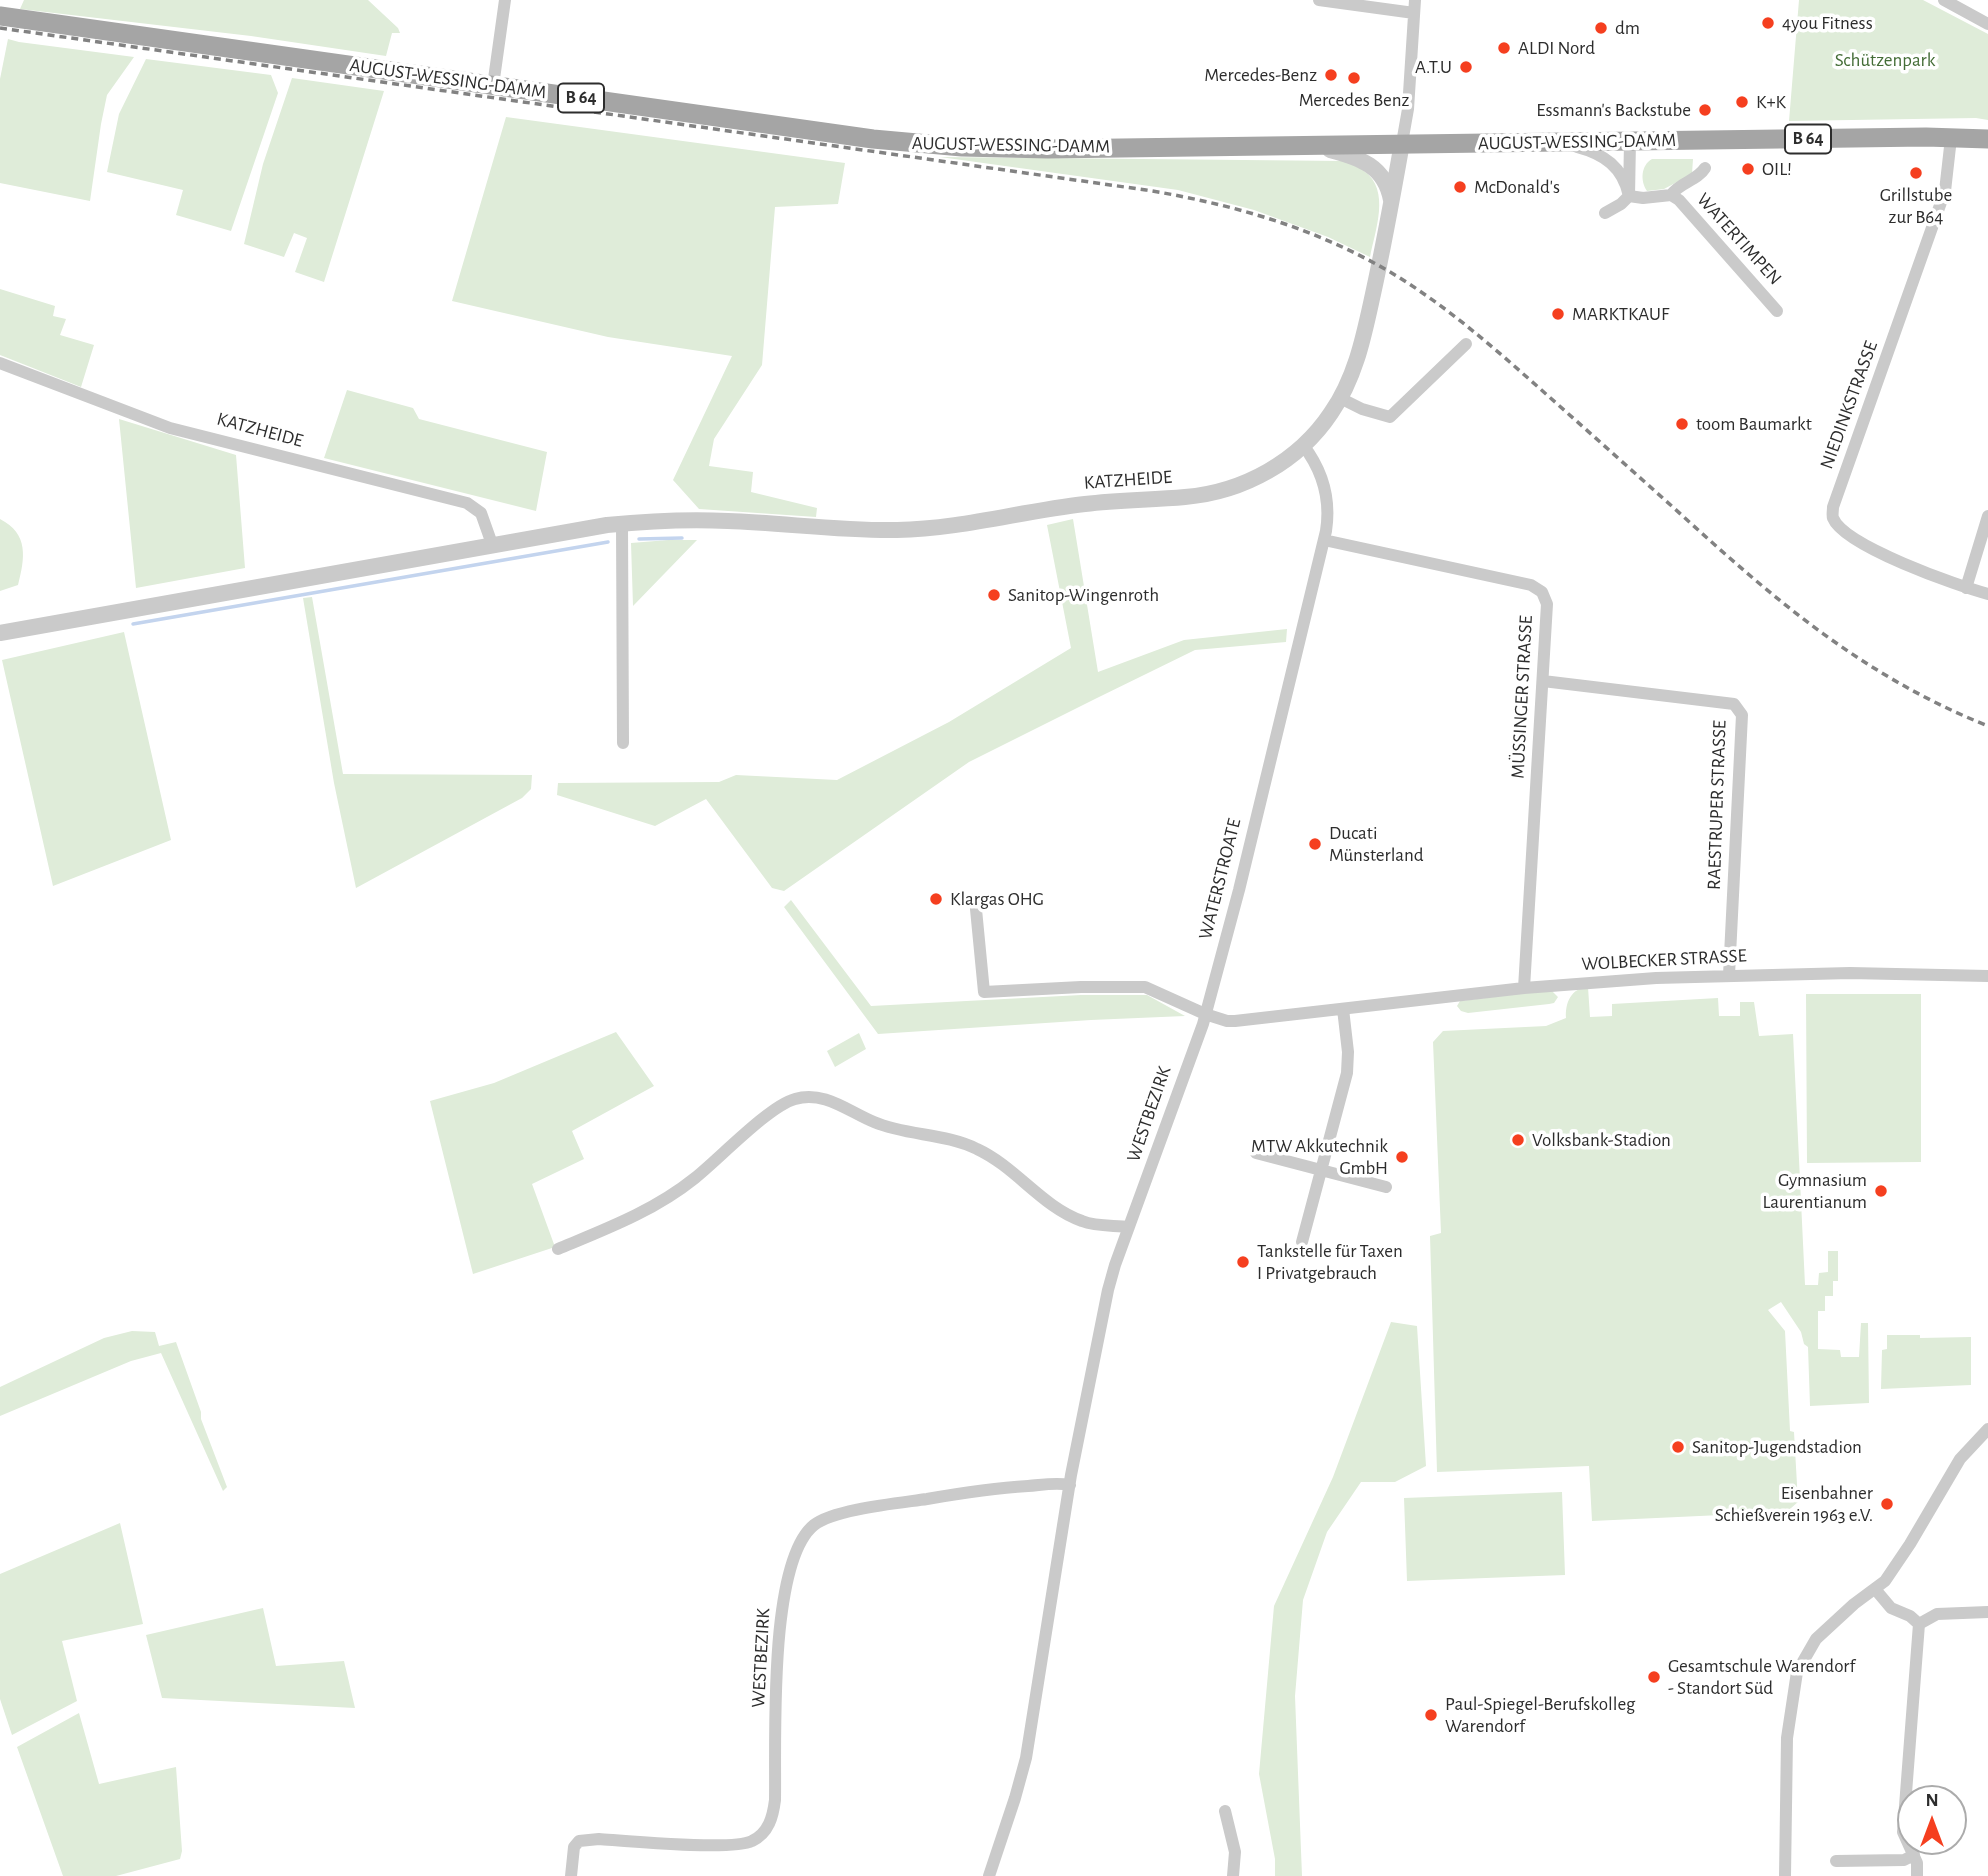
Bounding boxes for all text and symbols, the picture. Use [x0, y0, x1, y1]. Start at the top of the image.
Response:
place label: 4you Fitness [1782, 12, 1873, 34]
marker: 4you Fitness [1760, 15, 1776, 31]
place label: dm [1615, 17, 1640, 39]
marker: dm [1593, 20, 1609, 36]
place label: ALDI Nord [1518, 37, 1595, 59]
marker: ALDI Nord [1496, 40, 1512, 56]
park label: Schützenpark [1835, 49, 1935, 71]
street label: AUGUST-WESSING-DAMM [348, 54, 548, 104]
place label: A.T.U [1415, 56, 1452, 78]
marker: A.T.U [1458, 59, 1474, 75]
place label: Mercedes-Benz [1204, 64, 1317, 86]
marker: Mercedes-Benz [1323, 67, 1339, 83]
marker: Mercedes Benz [1346, 70, 1362, 86]
road number: B 64 [558, 84, 604, 113]
place label: Mercedes Benz [1299, 89, 1409, 111]
place label: K+K [1756, 91, 1786, 113]
marker: K+K [1734, 94, 1750, 110]
place label: Essmann's Backstube [1536, 99, 1691, 121]
marker: Essmann's Backstube [1697, 102, 1713, 118]
road number: B 64 [1785, 124, 1831, 154]
street label: AUGUST-WESSING-DAMM [1478, 129, 1676, 155]
street label: AUGUST-WESSING-DAMM [912, 132, 1110, 158]
place label: OIL! [1762, 158, 1792, 180]
marker: OIL! [1740, 161, 1756, 177]
marker: Grillstube zur B64 [1908, 165, 1924, 181]
place label: McDonald's [1474, 176, 1560, 198]
marker: McDonald's [1452, 179, 1468, 195]
place label: Grillstube zur B64 [1880, 184, 1952, 228]
street label: WATERTIMPEN [1692, 188, 1786, 290]
place label: MARKTKAUF [1572, 303, 1669, 325]
marker: MARKTKAUF [1550, 306, 1566, 322]
street label: NIEDINKSTRASSE [1815, 338, 1883, 472]
street label: KATZHEIDE [214, 408, 306, 452]
place label: toom Baumarkt [1696, 413, 1812, 435]
marker: toom Baumarkt [1674, 416, 1690, 432]
street label: KATZHEIDE [1083, 466, 1173, 494]
place label: Sanitop-Wingenroth [1008, 584, 1159, 606]
marker: Sanitop-Wingenroth [986, 587, 1002, 603]
street label: MÜSSINGER STRASSE [1506, 615, 1538, 779]
street label: RAESTRUPER STRASSE [1703, 720, 1731, 890]
street label: WATERSTROATE [1194, 816, 1246, 942]
place label: Ducati Münsterland [1329, 822, 1424, 866]
marker: Ducati Münsterland [1307, 836, 1323, 852]
place label: Klargas OHG [950, 888, 1044, 910]
marker: Klargas OHG [928, 891, 944, 907]
street label: WOLBECKER STRASSE [1581, 944, 1747, 976]
street label: WESTBEZIRK [1122, 1063, 1176, 1165]
place label: Volksbank-Stadion [1532, 1129, 1671, 1151]
marker: Volksbank-Stadion [1510, 1132, 1526, 1148]
place label: MTW Akkutechnik GmbH [1251, 1135, 1388, 1179]
marker: MTW Akkutechnik GmbH [1394, 1149, 1410, 1165]
place label: Gymnasium Laurentianum [1762, 1169, 1867, 1213]
marker: Gymnasium Laurentianum [1873, 1183, 1889, 1199]
place label: Tankstelle für Taxen I Privatgebrauch [1257, 1240, 1403, 1284]
marker: Tankstelle für Taxen I Privatgebrauch [1235, 1254, 1251, 1270]
place label: Sanitop-Jugendstadion [1692, 1436, 1862, 1458]
marker: Sanitop-Jugendstadion [1670, 1439, 1686, 1455]
place label: Eisenbahner Schießverein 1963 e.V. [1715, 1482, 1873, 1526]
marker: Eisenbahner Schießverein 1963 e.V. [1879, 1496, 1895, 1512]
street label: WESTBEZIRK [747, 1608, 775, 1708]
place label: Gesamtschule Warendorf - Standort Süd [1668, 1655, 1855, 1699]
marker: Gesamtschule Warendorf - Standort Süd [1646, 1669, 1662, 1685]
place label: Paul-Spiegel-Berufskolleg Warendorf [1445, 1693, 1635, 1737]
marker: Paul-Spiegel-Berufskolleg Warendorf [1423, 1707, 1439, 1723]
north arrow [1897, 1785, 1967, 1855]
text: N [1925, 1791, 1939, 1810]

